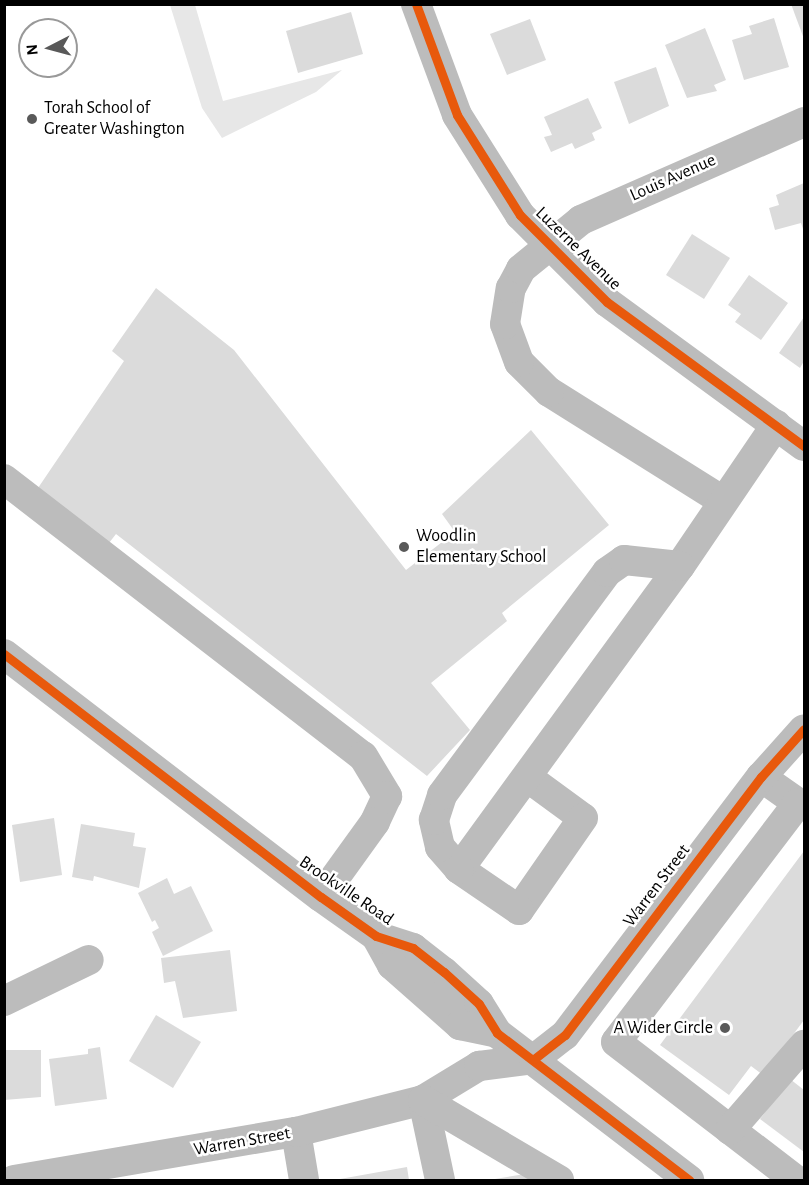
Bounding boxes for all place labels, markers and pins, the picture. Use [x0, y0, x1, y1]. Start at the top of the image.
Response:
place label: Torah School of Greater Washington [44, 98, 185, 140]
marker: Torah School of Greater Washington [25, 112, 39, 126]
place label: Woodlin Elementary School [416, 526, 546, 568]
marker: Woodlin Elementary School [397, 540, 411, 554]
place label: A Wider Circle [614, 1017, 713, 1039]
marker: A Wider Circle [718, 1021, 732, 1035]

